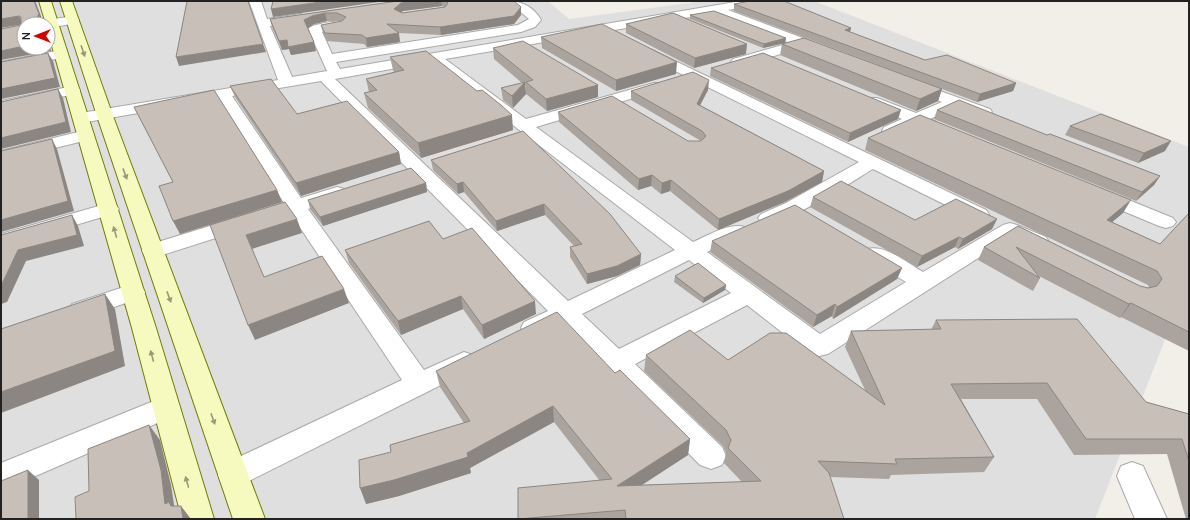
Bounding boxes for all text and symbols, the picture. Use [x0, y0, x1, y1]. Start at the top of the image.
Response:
north arrow [16, 16, 56, 56]
text: N [18, 32, 33, 40]
one-way arrow [80, 46, 86, 58]
one-way arrow [123, 169, 129, 181]
one-way arrow [112, 225, 118, 237]
one-way arrow [167, 291, 173, 303]
one-way arrow [149, 350, 155, 362]
one-way arrow [211, 413, 217, 425]
one-way arrow [184, 475, 190, 487]

